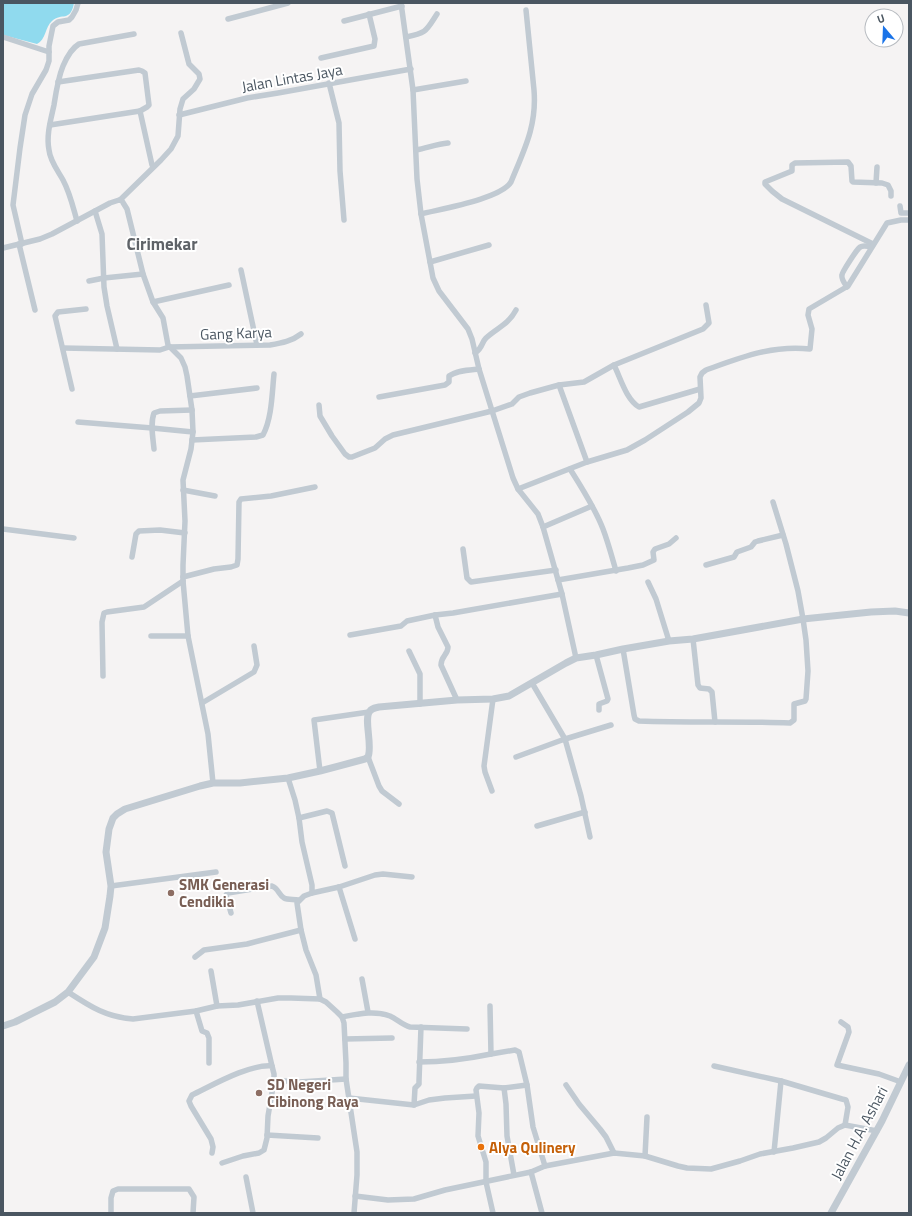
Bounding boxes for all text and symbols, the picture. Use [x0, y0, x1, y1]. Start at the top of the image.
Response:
north arrow [864, 8, 904, 48]
text: U [875, 10, 887, 27]
street label: Jalan Lintas Jaya [240, 58, 345, 98]
district label: Cirimekar [126, 231, 198, 257]
street label: Gang Karya [200, 320, 273, 346]
place label: SMK Generasi Cendikia [179, 873, 269, 913]
marker: SMK Generasi Cendikia [166, 888, 176, 898]
place label: SD Negeri Cibinong Raya [267, 1073, 359, 1113]
street label: Jalan H.A. Ashari [825, 1082, 893, 1184]
marker: SD Negeri Cibinong Raya [254, 1088, 264, 1098]
place label: Alya Qulinery [489, 1136, 576, 1159]
marker: Alya Qulinery [476, 1142, 486, 1152]

